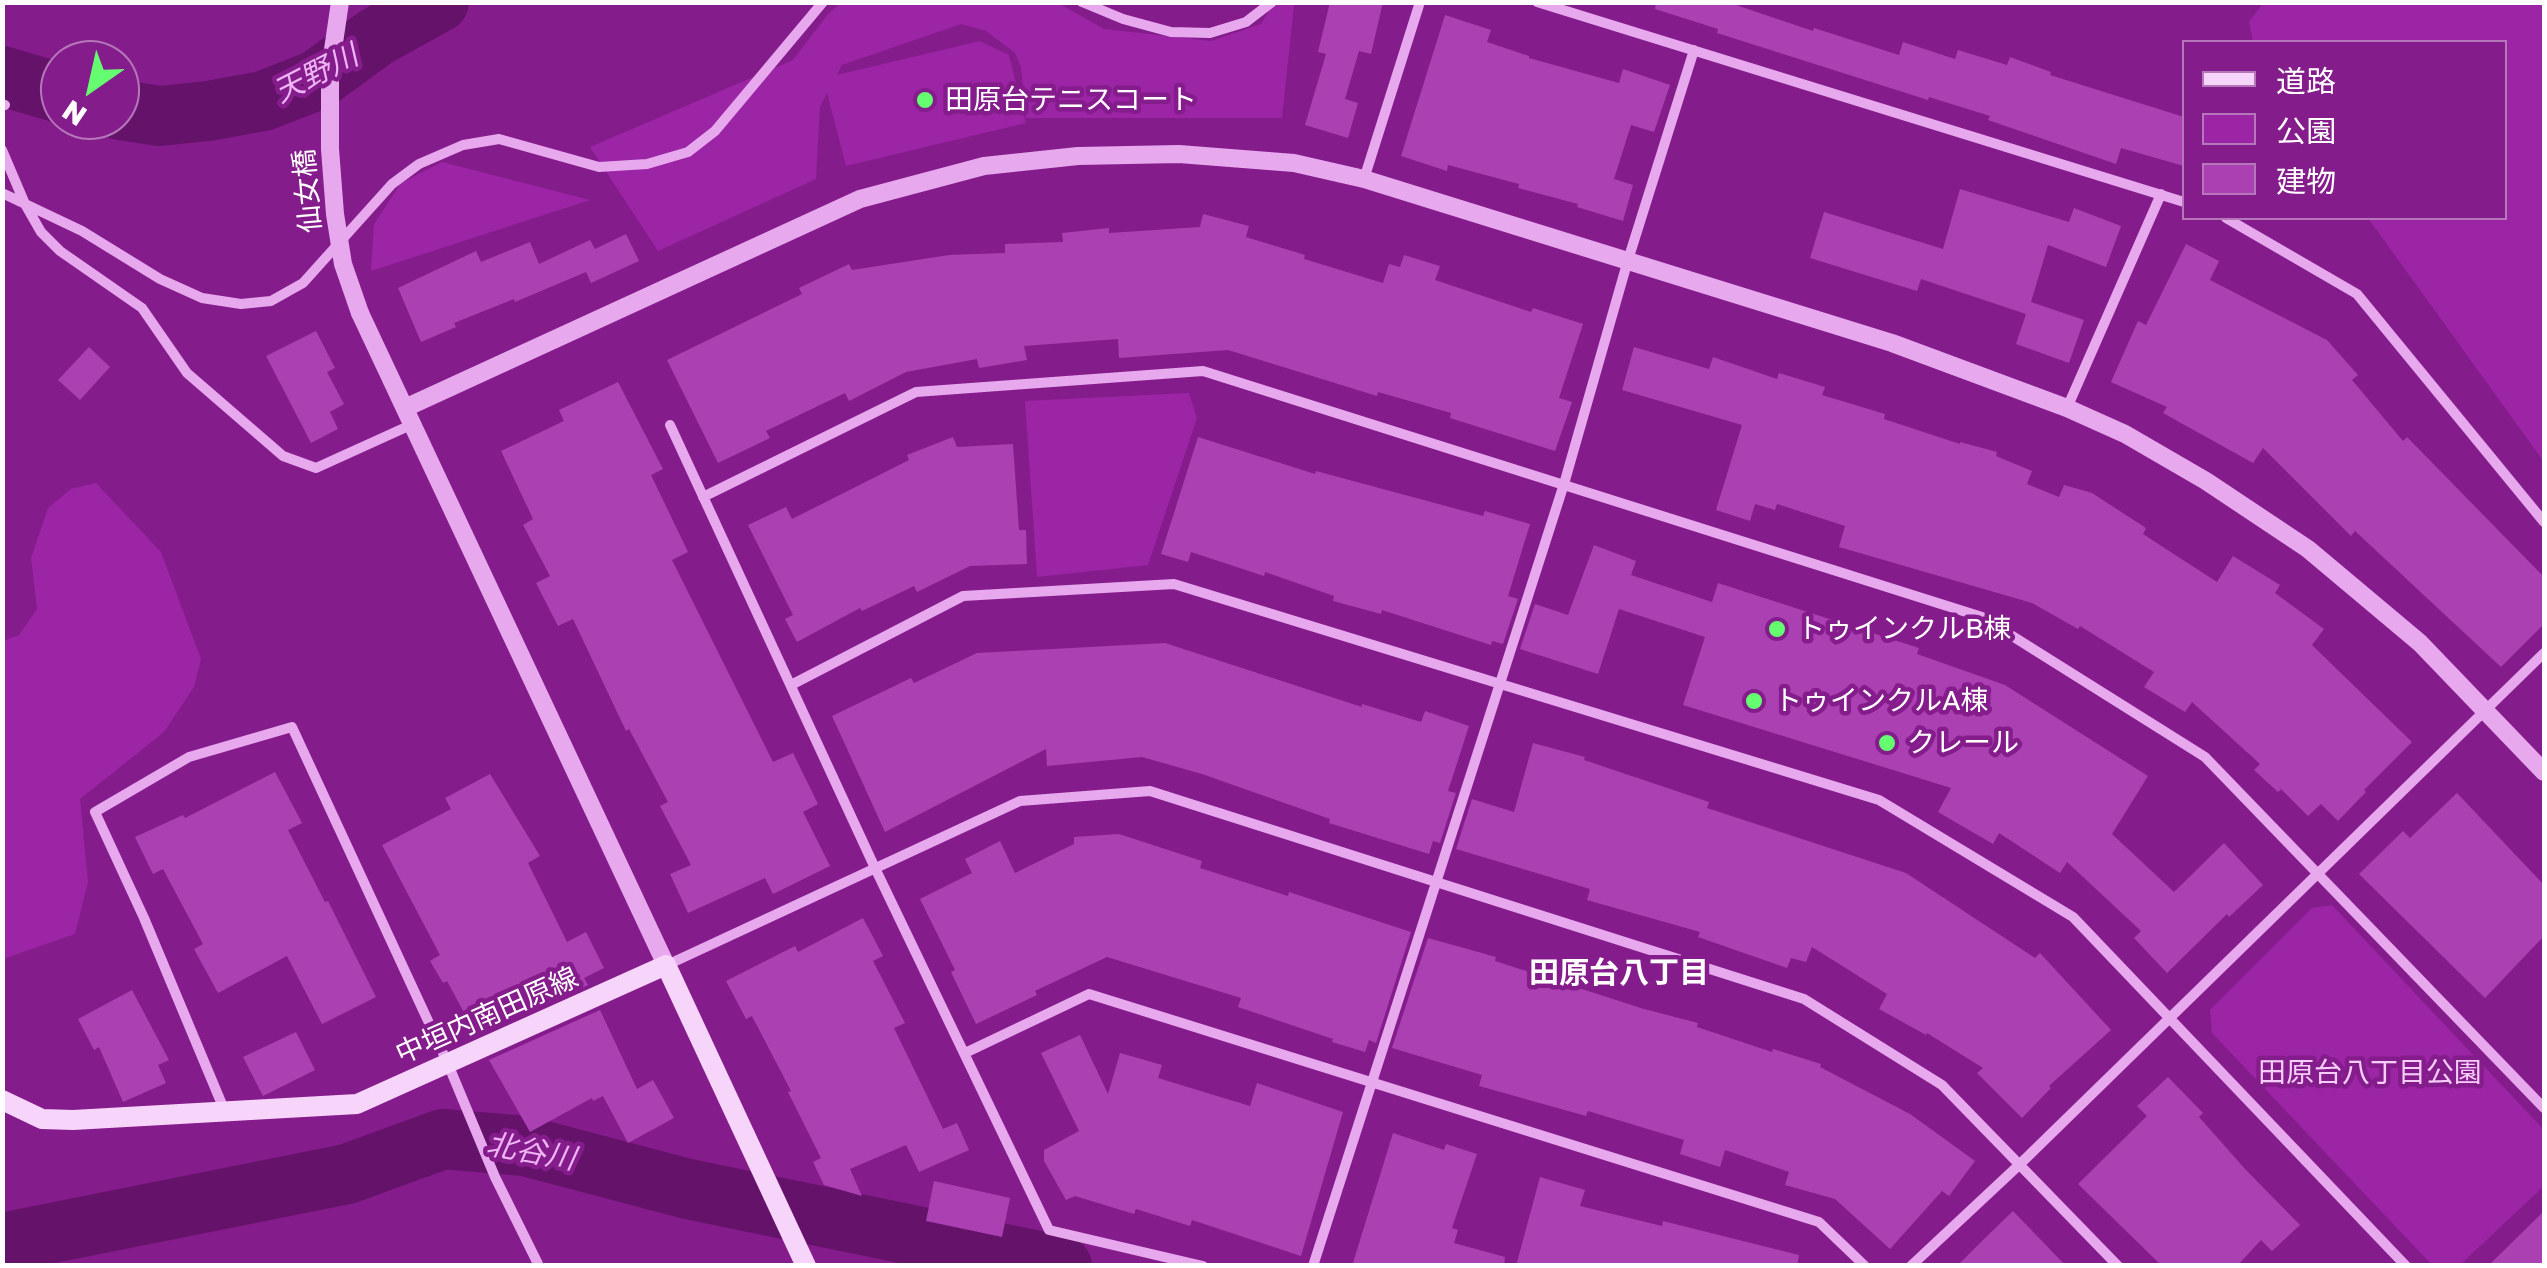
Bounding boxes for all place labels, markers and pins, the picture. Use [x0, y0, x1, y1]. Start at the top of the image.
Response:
place label: 田原台テニスコート [945, 83, 1197, 117]
marker: 田原台テニスコート [914, 89, 936, 111]
place label: トゥインクルB棟 [1797, 612, 2012, 646]
marker: トゥインクルB棟 [1766, 618, 1788, 640]
place label: トゥインクルA棟 [1774, 684, 1989, 718]
marker: トゥインクルA棟 [1743, 690, 1765, 712]
place label: クレール [1907, 726, 2019, 760]
marker: クレール [1876, 732, 1898, 754]

